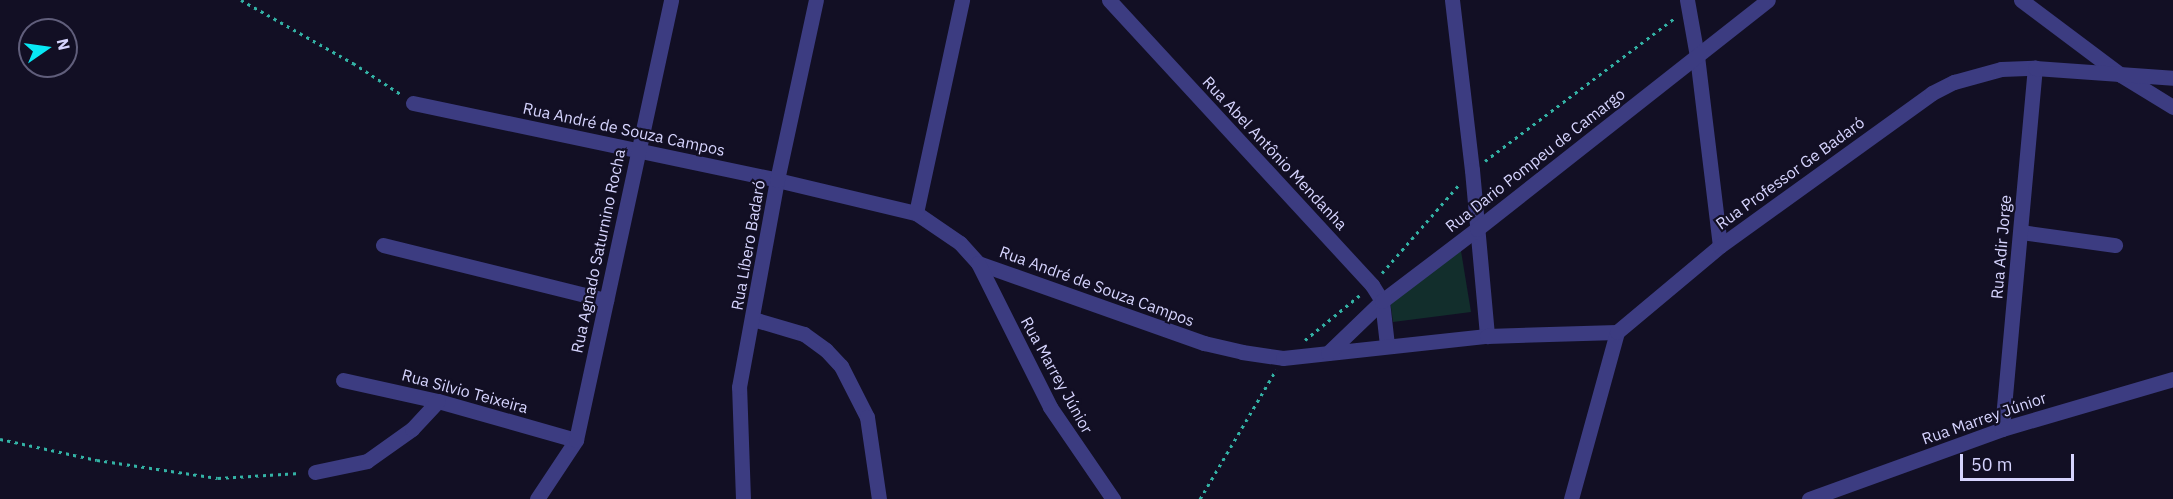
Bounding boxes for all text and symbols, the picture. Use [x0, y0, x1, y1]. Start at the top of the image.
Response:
north arrow [18, 18, 78, 78]
text: N [53, 37, 75, 52]
street label: Rua Abel Antônio Mendanha [1199, 72, 1351, 234]
street label: Rua Dario Pompeu de Camargo [1441, 84, 1629, 236]
street label: Rua André de Souza Campos [521, 98, 727, 160]
street label: Rua Professor Ge Badaró [1712, 113, 1868, 233]
street label: Rua Agnado Saturnino Rocha [567, 147, 629, 355]
street label: Rua Líbero Badaró [727, 178, 769, 312]
street label: Rua Adir Jorge [1987, 194, 2015, 300]
street label: Rua André de Souza Campos [997, 242, 1197, 330]
street label: Rua Marrey Júnior [1017, 313, 1097, 437]
street label: Rua Silvio Teixeira [400, 365, 530, 417]
street label: Rua Marrey Júnior [1919, 388, 2049, 448]
scale bar [1963, 442, 2077, 480]
text: 50 m [1971, 453, 2013, 476]

